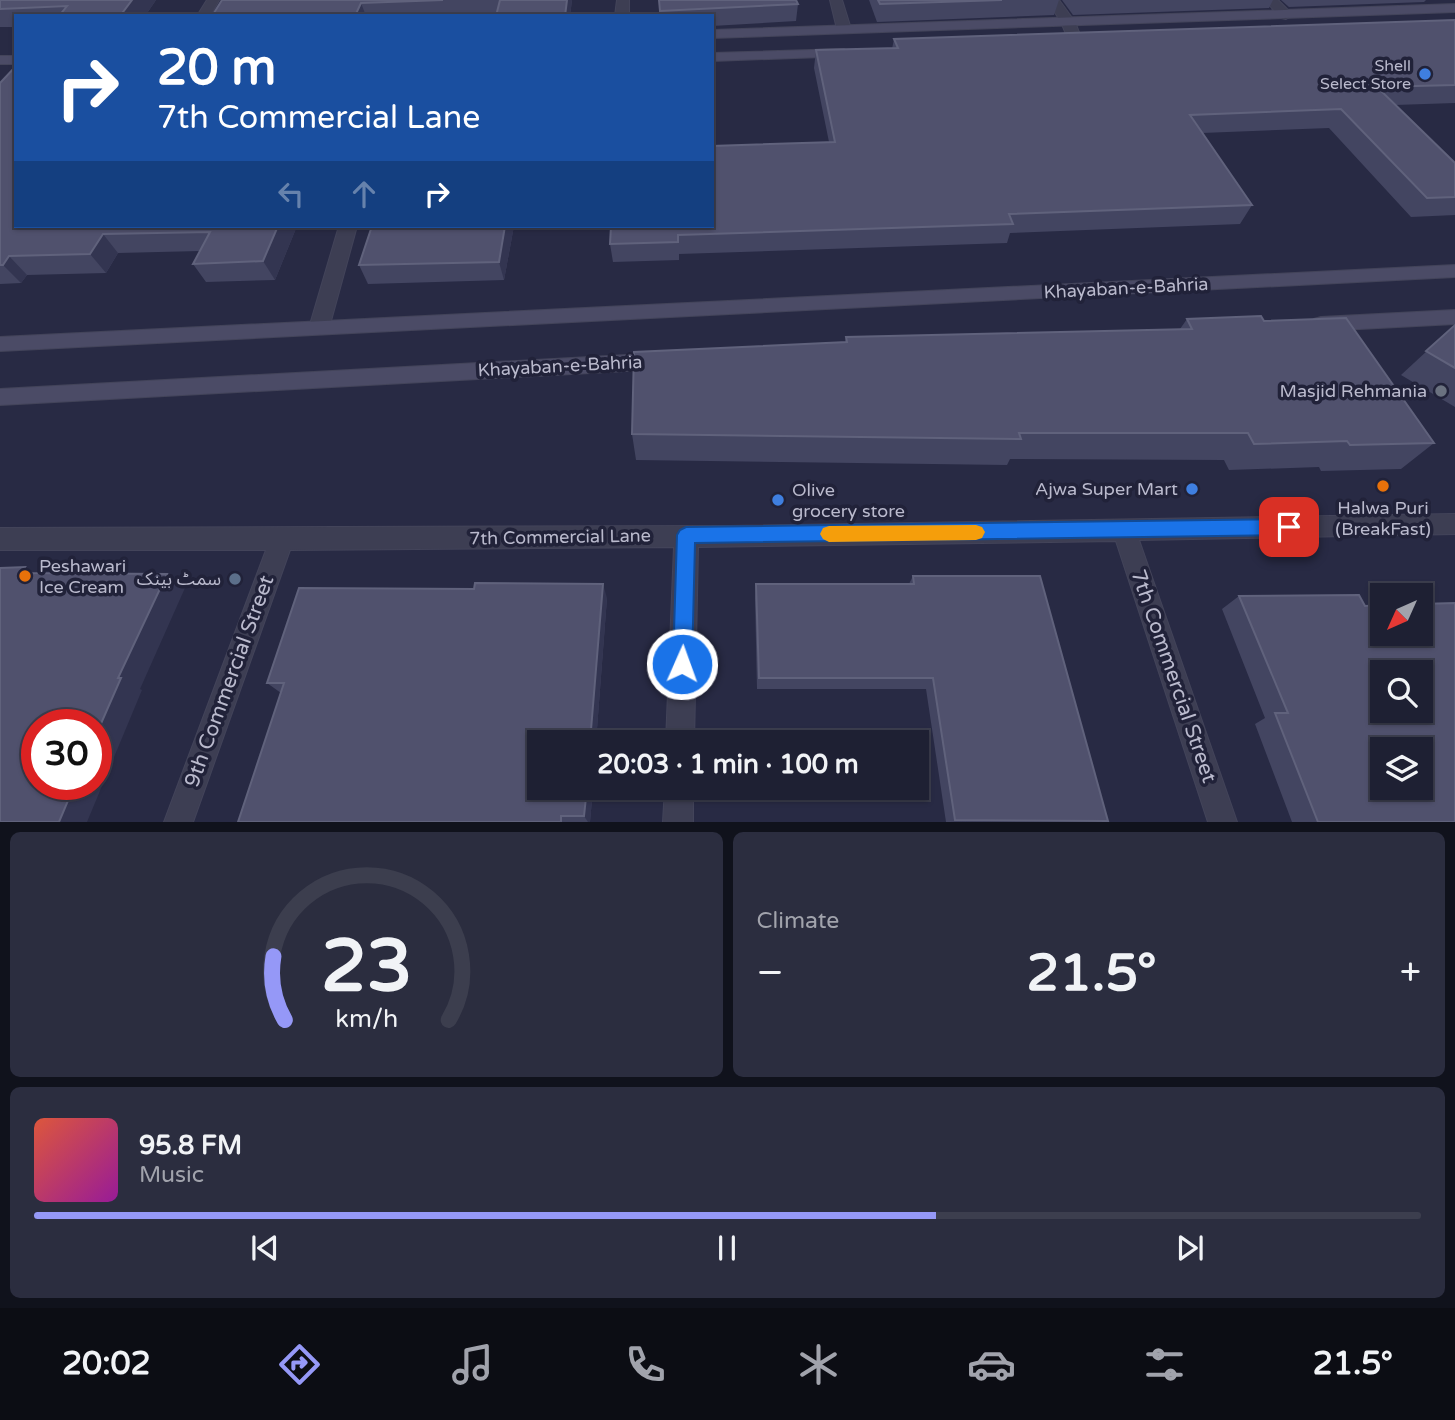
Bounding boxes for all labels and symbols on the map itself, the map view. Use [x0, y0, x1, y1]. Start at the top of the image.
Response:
place label: Shell Select Store [1320, 56, 1411, 94]
marker: Shell Select Store [1417, 66, 1433, 82]
street label: Khayaban-e-Bahria [1043, 273, 1209, 303]
street label: Khayaban-e-Bahria [477, 351, 643, 381]
place label: Masjid Rehmania [1280, 380, 1427, 402]
marker: Masjid Rehmania [1433, 383, 1449, 399]
place label: Ajwa Super Mart [1035, 478, 1178, 500]
marker: Halwa Puri (BreakFast) [1375, 478, 1391, 494]
place label: Olive grocery store [792, 479, 905, 522]
marker: Ajwa Super Mart [1184, 481, 1200, 497]
marker: Olive grocery store [770, 492, 786, 508]
pin [1259, 497, 1319, 557]
place label: Halwa Puri (BreakFast) [1335, 497, 1431, 540]
street label: 7th Commercial Lane [469, 524, 651, 550]
place label: Peshawari Ice Cream [39, 555, 126, 598]
street label: 7th Commercial Street [1125, 566, 1222, 786]
marker: Peshawari Ice Cream [17, 568, 33, 584]
place label: سمٹ بینک [137, 568, 221, 590]
marker: سمٹ بینک [227, 571, 243, 587]
street label: 9th Commercial Street [179, 572, 279, 791]
north arrow [1370, 583, 1433, 646]
position arrow [645, 627, 719, 701]
speed limit sign: 30 [21, 709, 112, 800]

